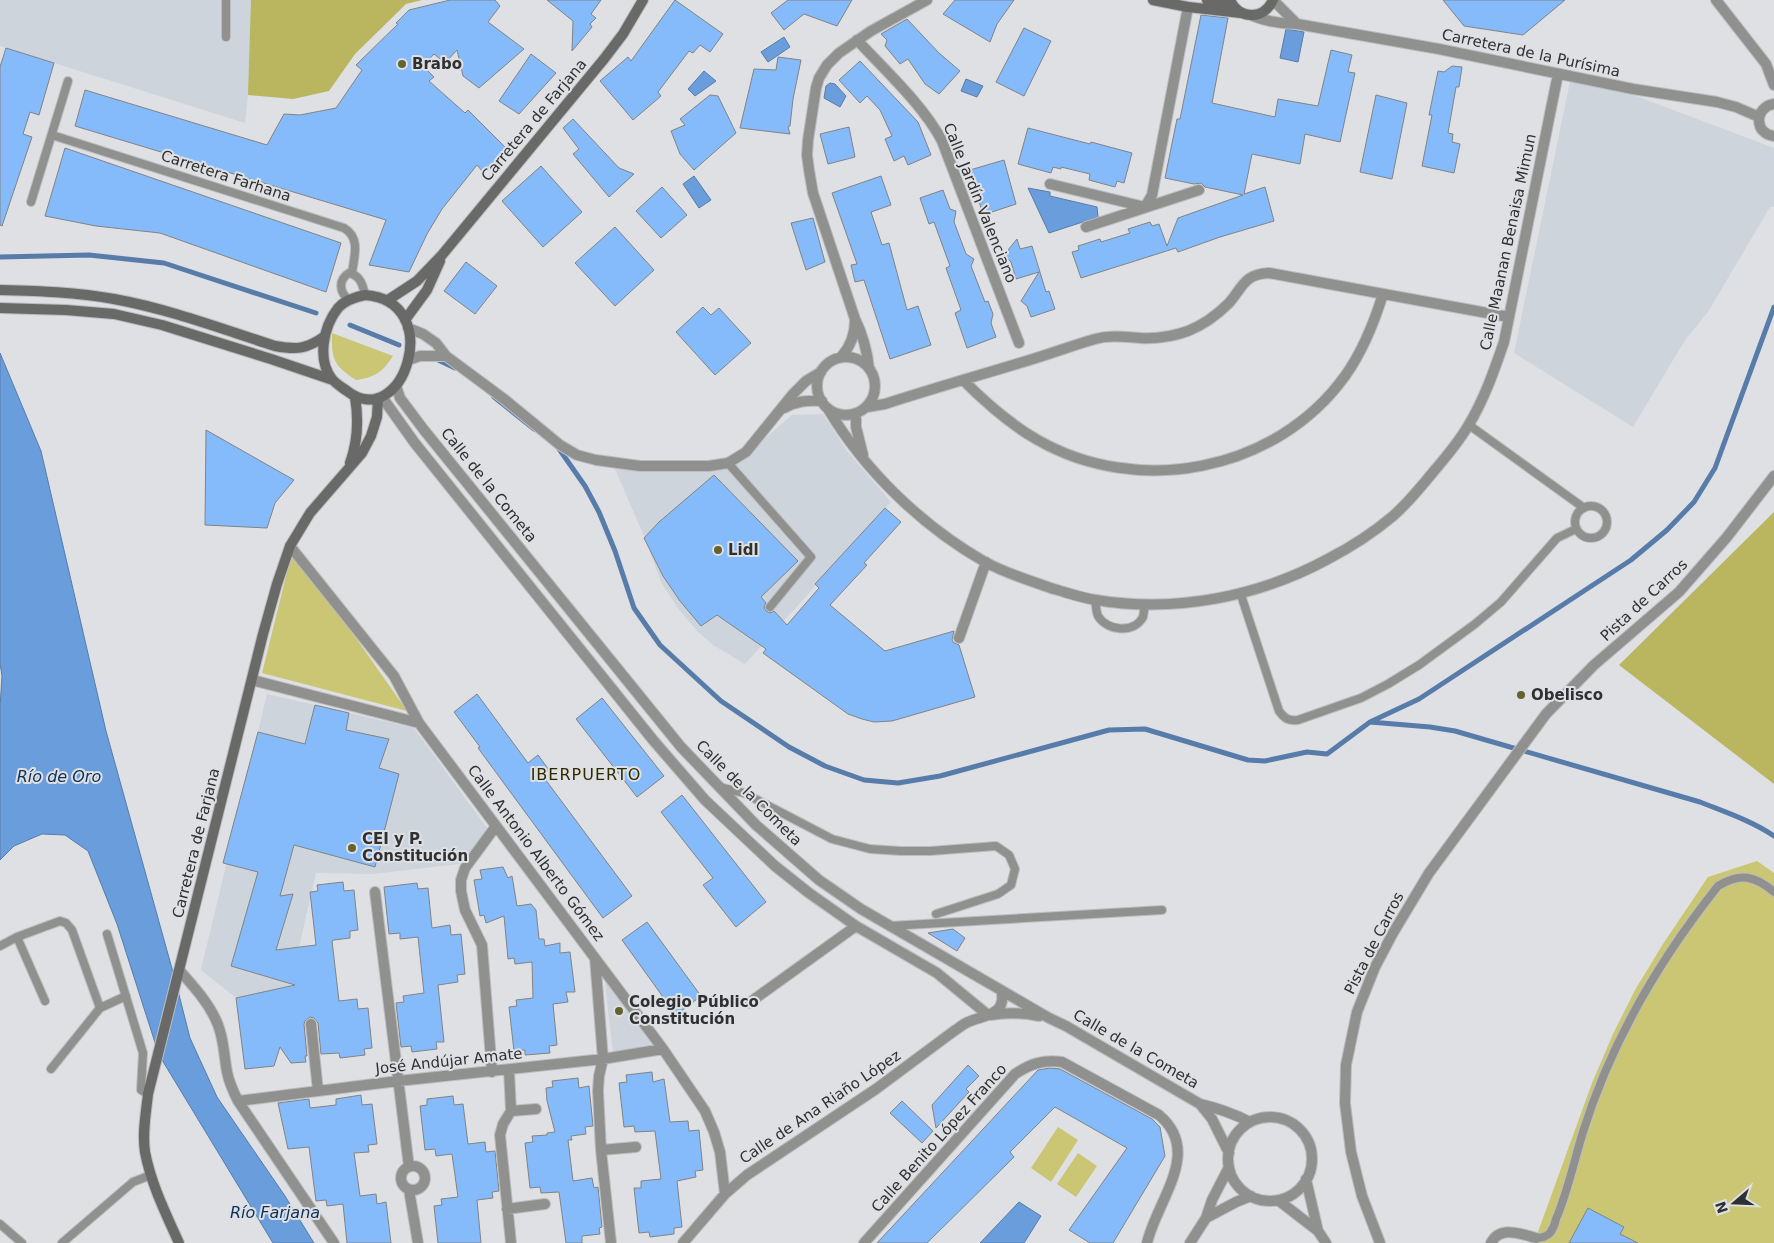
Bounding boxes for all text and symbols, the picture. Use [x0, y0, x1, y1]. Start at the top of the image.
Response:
street label: Carretera de la Purísima [1440, 25, 1622, 81]
place label: Brabo [412, 55, 462, 73]
street label: Carretera de Farjana [478, 55, 590, 185]
marker: Brabo [396, 58, 408, 70]
street label: Calle Jardín Valenciano [940, 120, 1020, 286]
street label: Calle Maanan Benaisa Mimun [1476, 132, 1540, 352]
street label: Carretera Farhana [159, 146, 293, 206]
street label: Calle de la Cometa [437, 424, 541, 546]
place label: Lidl [728, 541, 759, 559]
marker: Lidl [712, 544, 724, 556]
street label: Pista de Carros [1597, 555, 1691, 645]
place label: Obelisco [1531, 686, 1603, 704]
marker: Obelisco [1515, 689, 1527, 701]
street label: Calle de la Cometa [692, 736, 806, 850]
street label: Calle Antonio Alberto Gómez [464, 761, 608, 945]
district label: IBERPUERTO [531, 765, 641, 784]
street label: Carretera de Farjana [169, 766, 223, 920]
water label: Río de Oro [17, 767, 101, 786]
place label: CEI y P. Constitución [362, 830, 468, 865]
marker: CEI y P. Constitución [346, 842, 358, 854]
street label: Pista de Carros [1340, 889, 1408, 997]
place label: Colegio Público Constitución [629, 993, 759, 1028]
marker: Colegio Público Constitución [613, 1005, 625, 1017]
street label: Calle de la Cometa [1070, 1006, 1202, 1092]
street label: José Andújar Amate [374, 1044, 523, 1078]
street label: Calle de Ana Riaño López [736, 1046, 904, 1168]
street label: Calle Benito López Franco [868, 1060, 1010, 1216]
north arrow [1709, 1178, 1759, 1228]
text: N [1712, 1199, 1731, 1215]
water label: Río Farjana [230, 1203, 320, 1222]

